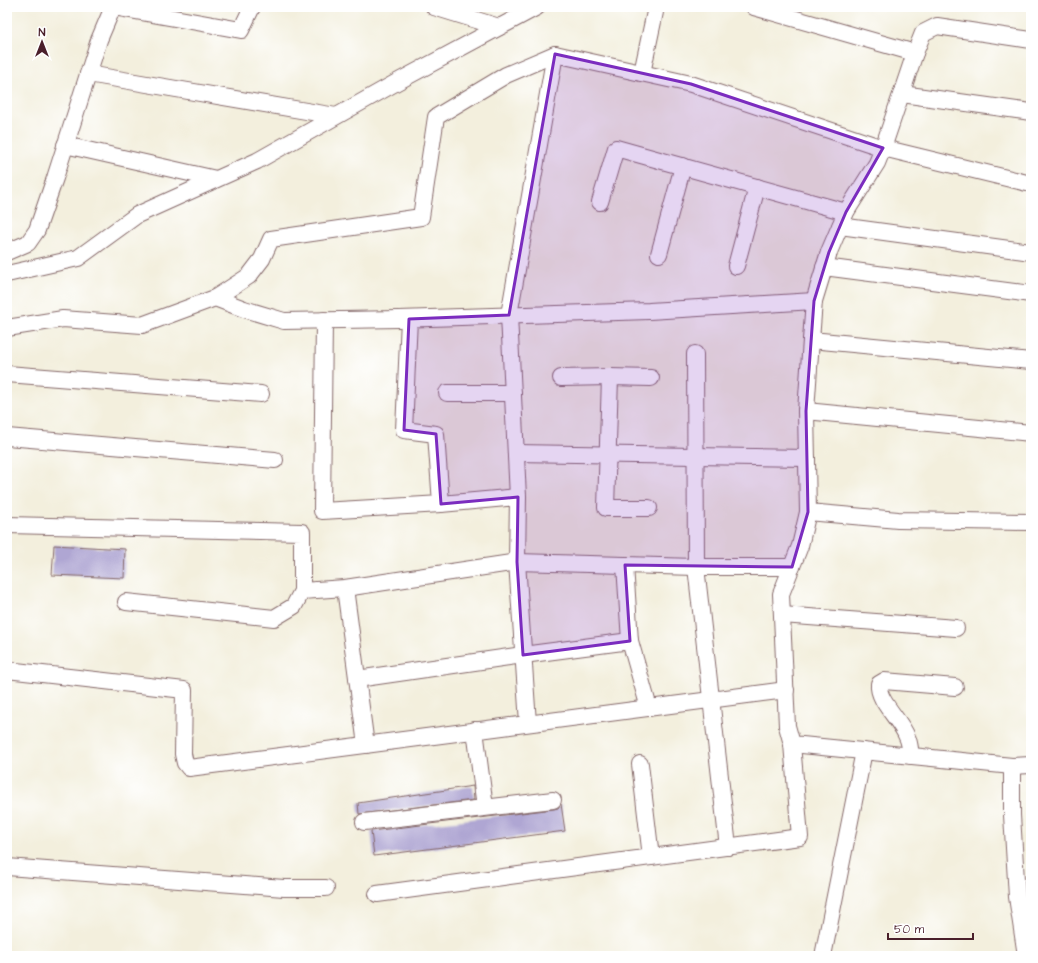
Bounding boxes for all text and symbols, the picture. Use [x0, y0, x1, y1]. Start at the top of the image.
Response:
north arrow [22, 22, 62, 62]
text: N [39, 25, 46, 40]
scale bar [888, 915, 973, 941]
text: 50 m [894, 921, 925, 938]

